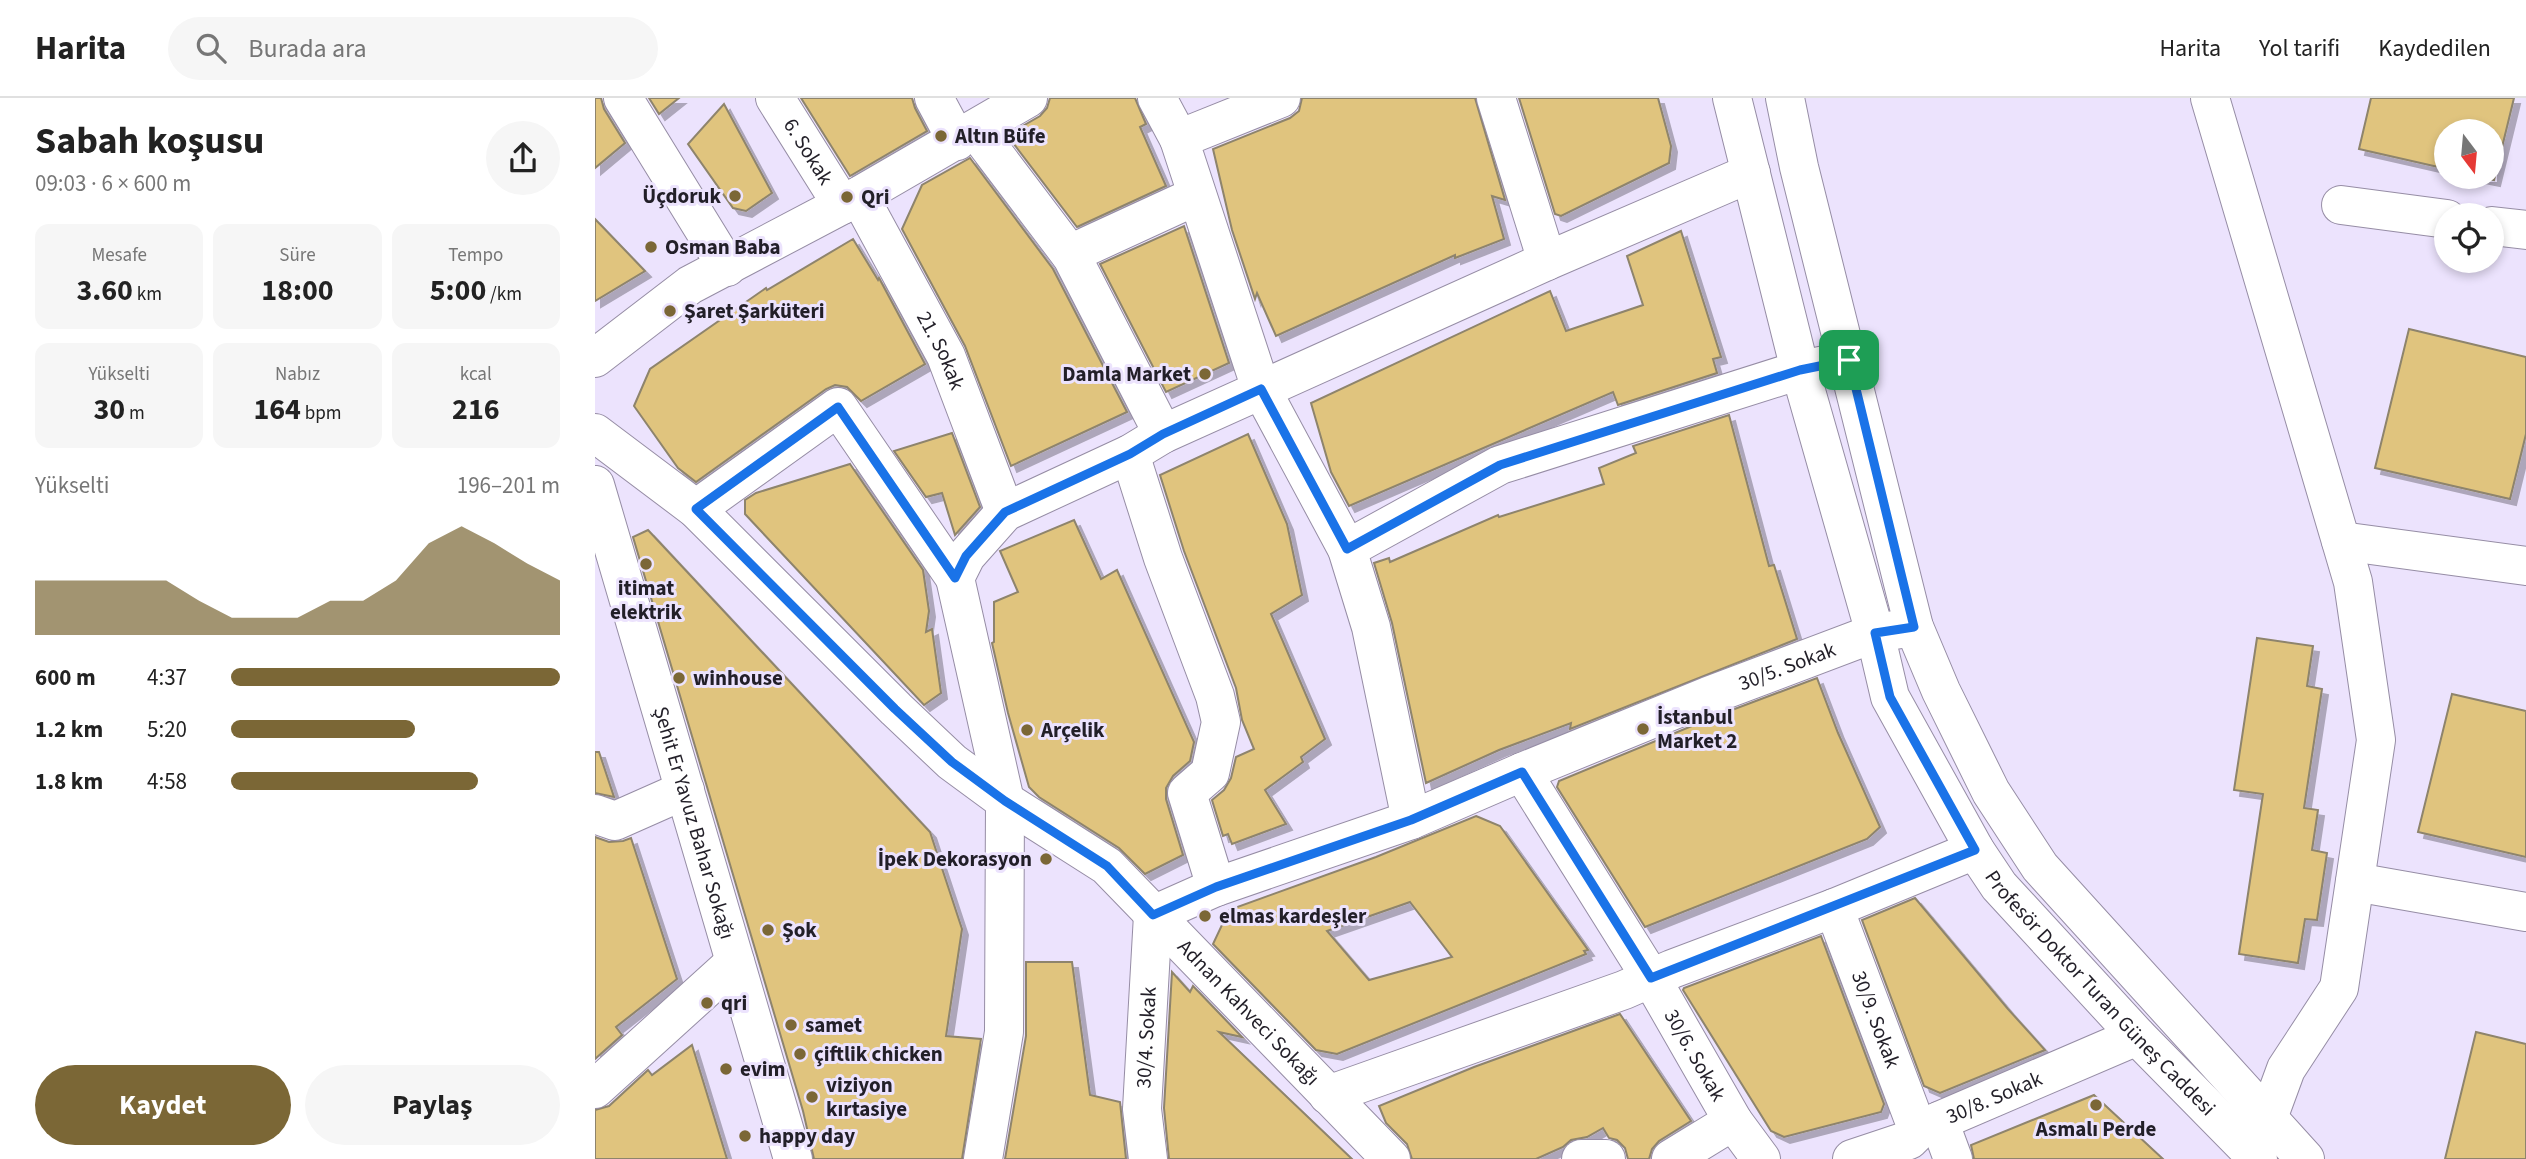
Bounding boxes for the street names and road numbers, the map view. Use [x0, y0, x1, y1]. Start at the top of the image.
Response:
street label: 6. Sokak [776, 112, 841, 191]
street label: 21. Sokak [909, 306, 973, 395]
street label: 30/5. Sokak [1734, 634, 1840, 698]
street label: Şehit Er Yavuz Bahar Sokağı [646, 703, 743, 943]
street label: Profesör Doktor Turan Güneş Caddesi [1977, 864, 2223, 1123]
street label: Adnan Kahveci Sokağı [1171, 933, 1327, 1092]
street label: 30/9. Sokak [1844, 966, 1908, 1073]
street label: 30/4. Sokak [1128, 985, 1164, 1089]
street label: 30/6. Sokak [1657, 1003, 1734, 1107]
street label: 30/8. Sokak [1941, 1063, 2047, 1131]

